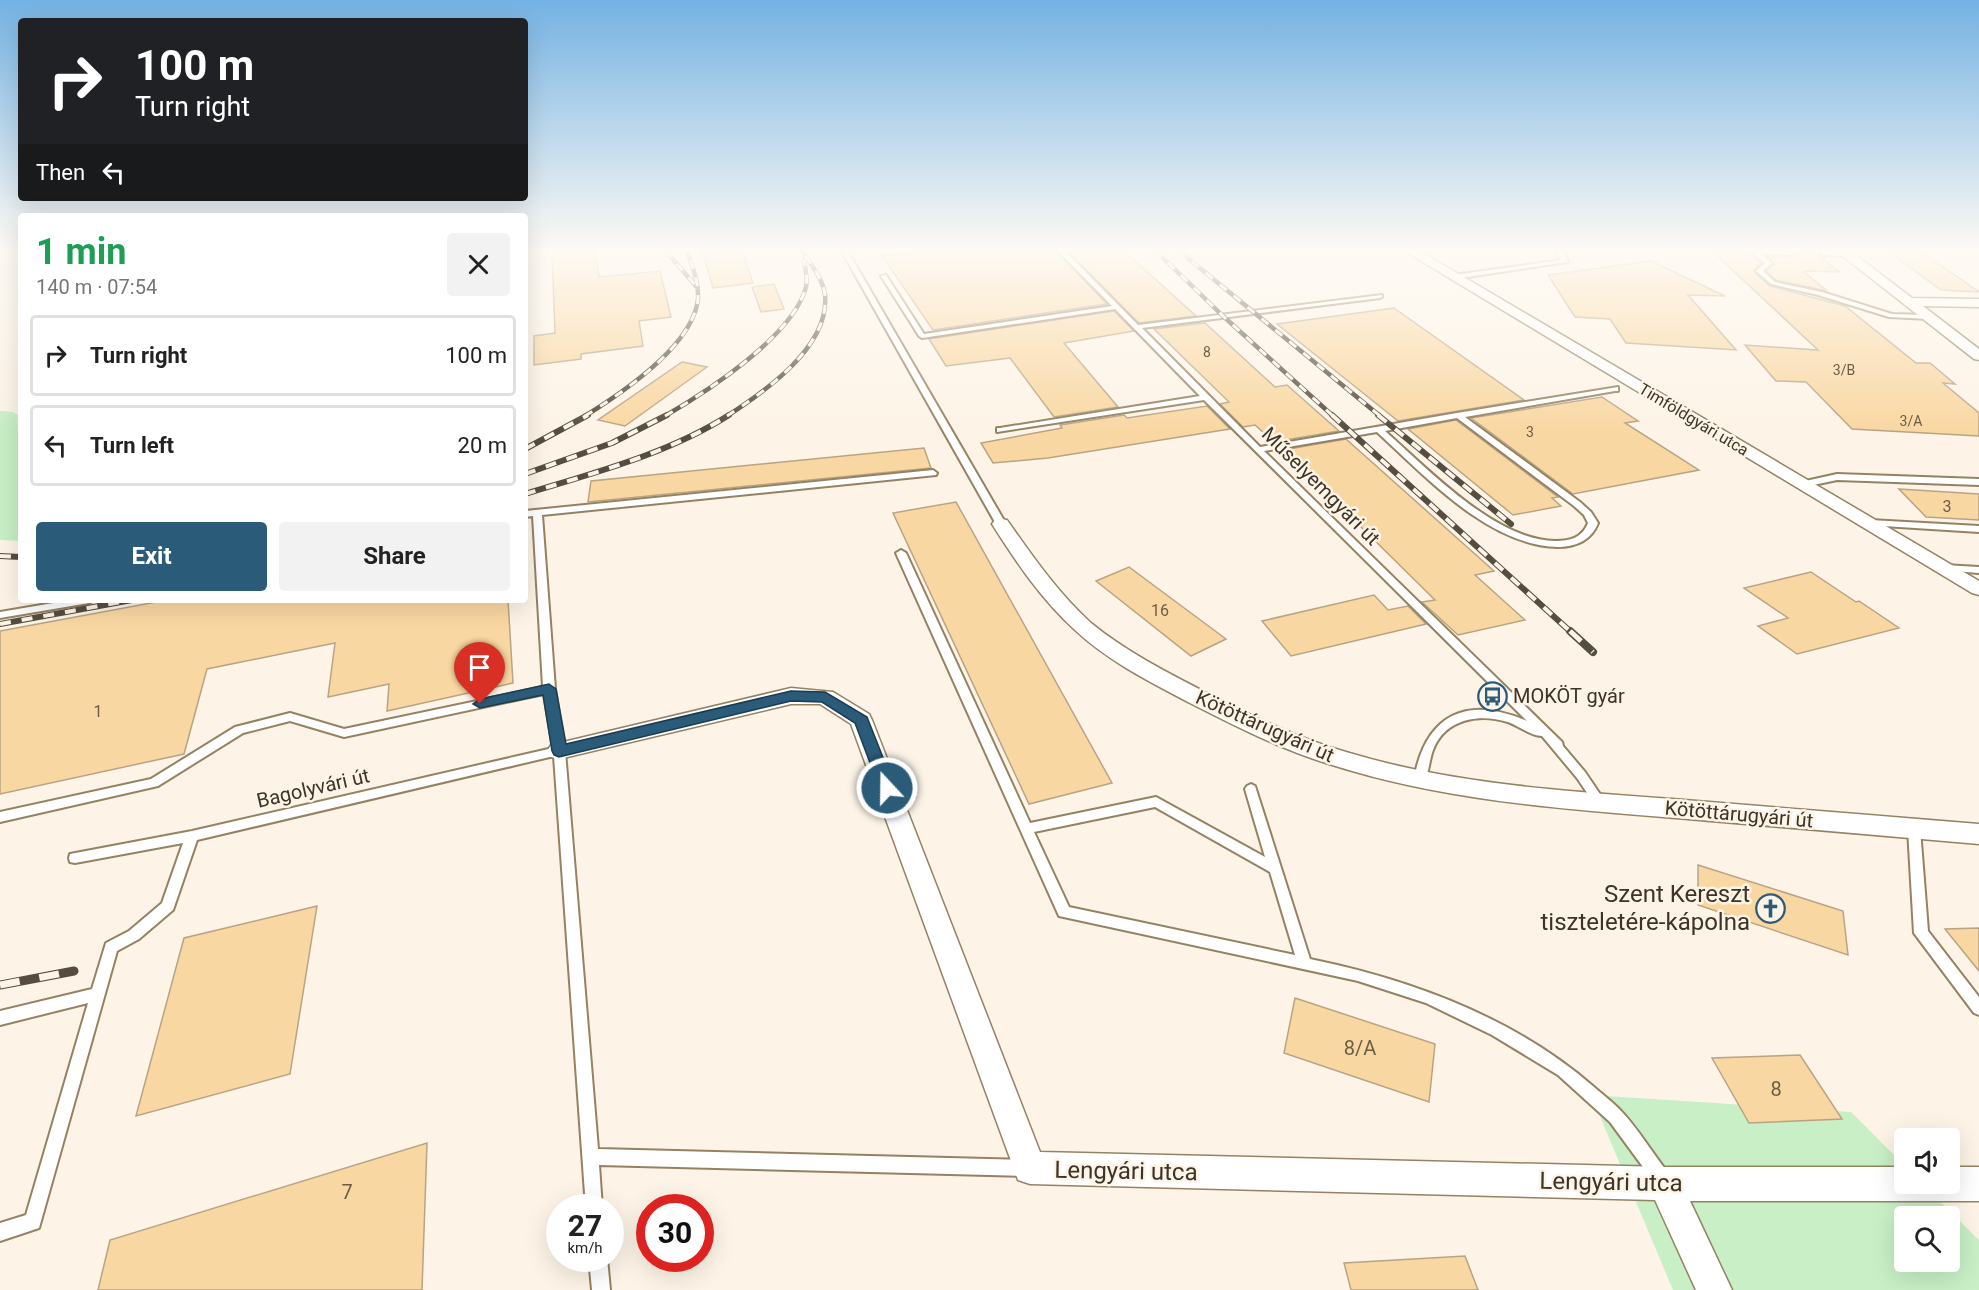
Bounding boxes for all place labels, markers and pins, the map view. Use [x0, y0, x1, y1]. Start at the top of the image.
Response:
pin [454, 642, 505, 704]
bus stop icon: MOKÖT gyár [1476, 680, 1508, 712]
place label: MOKÖT gyár [1513, 684, 1625, 708]
place label: Szent Kereszt tiszteletére-kápolna [1541, 880, 1750, 936]
church icon: Szent Kereszt tiszteletére-kápolna [1755, 892, 1787, 924]

